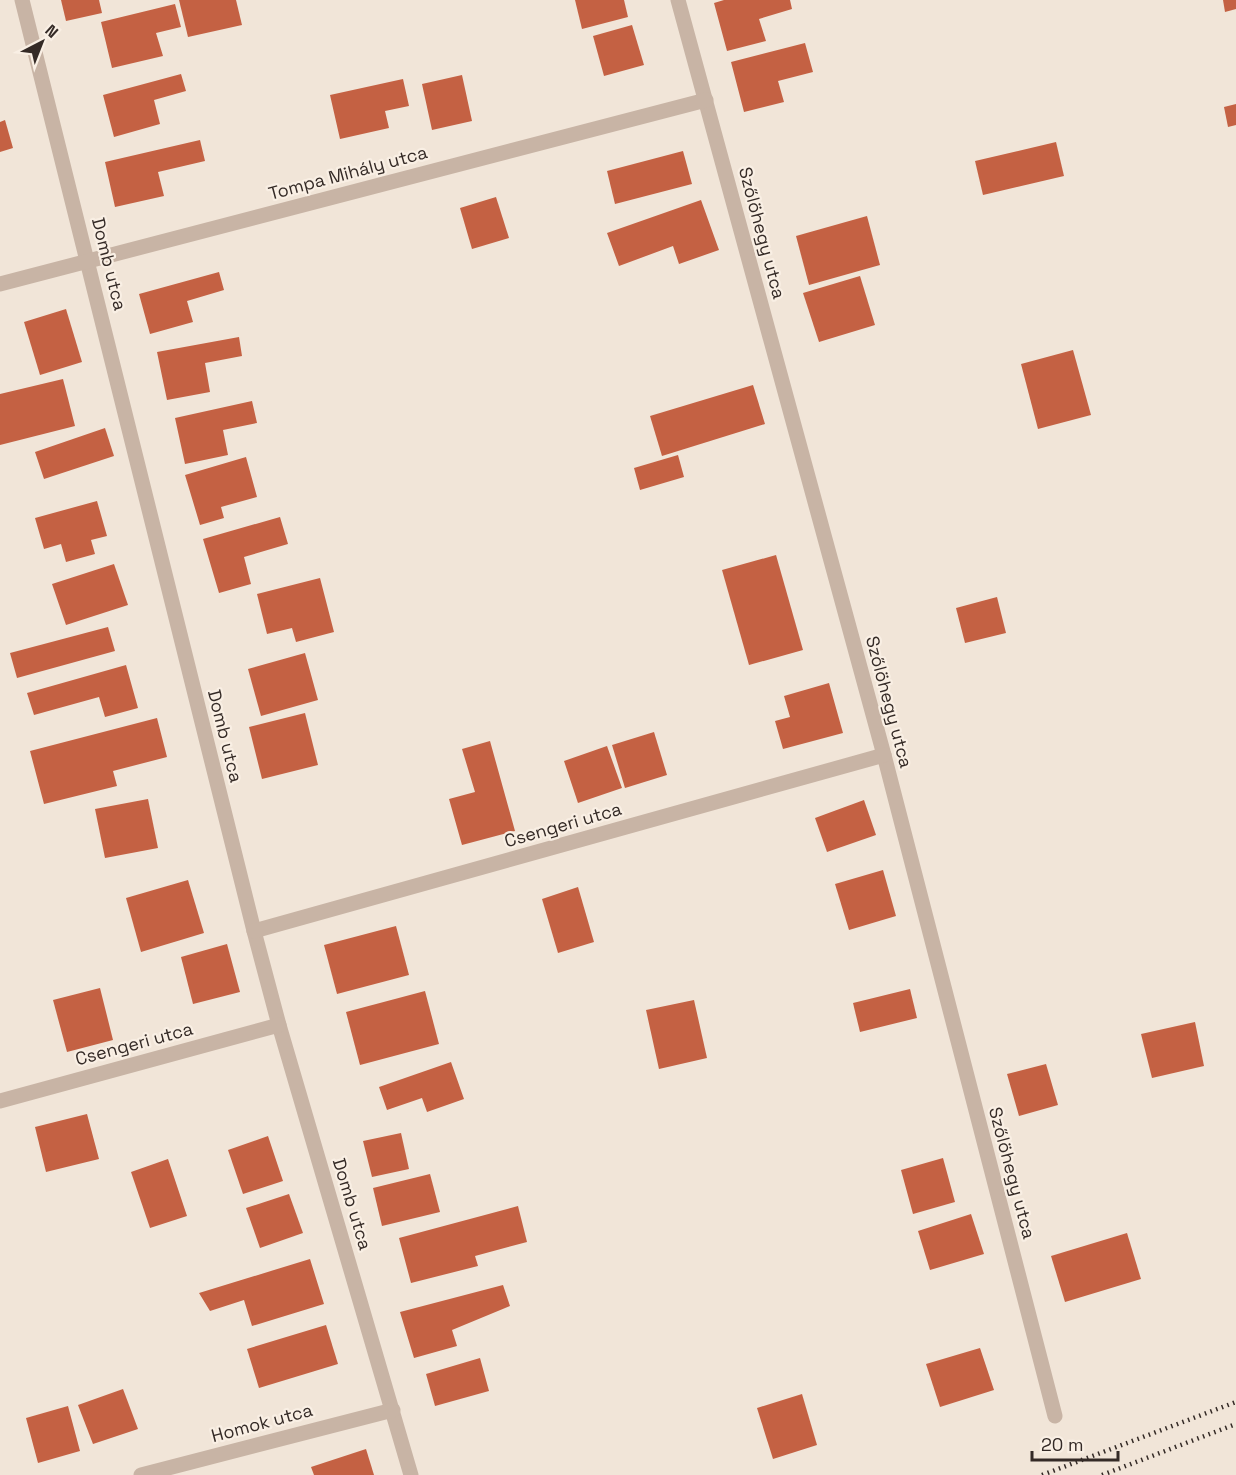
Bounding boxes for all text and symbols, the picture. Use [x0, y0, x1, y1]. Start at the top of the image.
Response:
north arrow [12, 12, 72, 72]
text: N [41, 20, 63, 43]
street label: Tompa Mihály utca [266, 140, 430, 205]
street label: Szőlöhegy utca [734, 164, 791, 301]
street label: Domb utca [87, 215, 132, 313]
street label: Szőlöhegy utca [861, 633, 918, 770]
street label: Domb utca [203, 687, 248, 785]
street label: Csengeri utca [502, 797, 624, 852]
street label: Csengeri utca [73, 1017, 195, 1070]
street label: Szőlöhegy utca [984, 1104, 1041, 1241]
street label: Domb utca [328, 1155, 377, 1253]
street label: Homok utca [209, 1398, 315, 1447]
scale bar [1032, 1424, 1118, 1462]
text: 20 m [1041, 1433, 1084, 1456]

